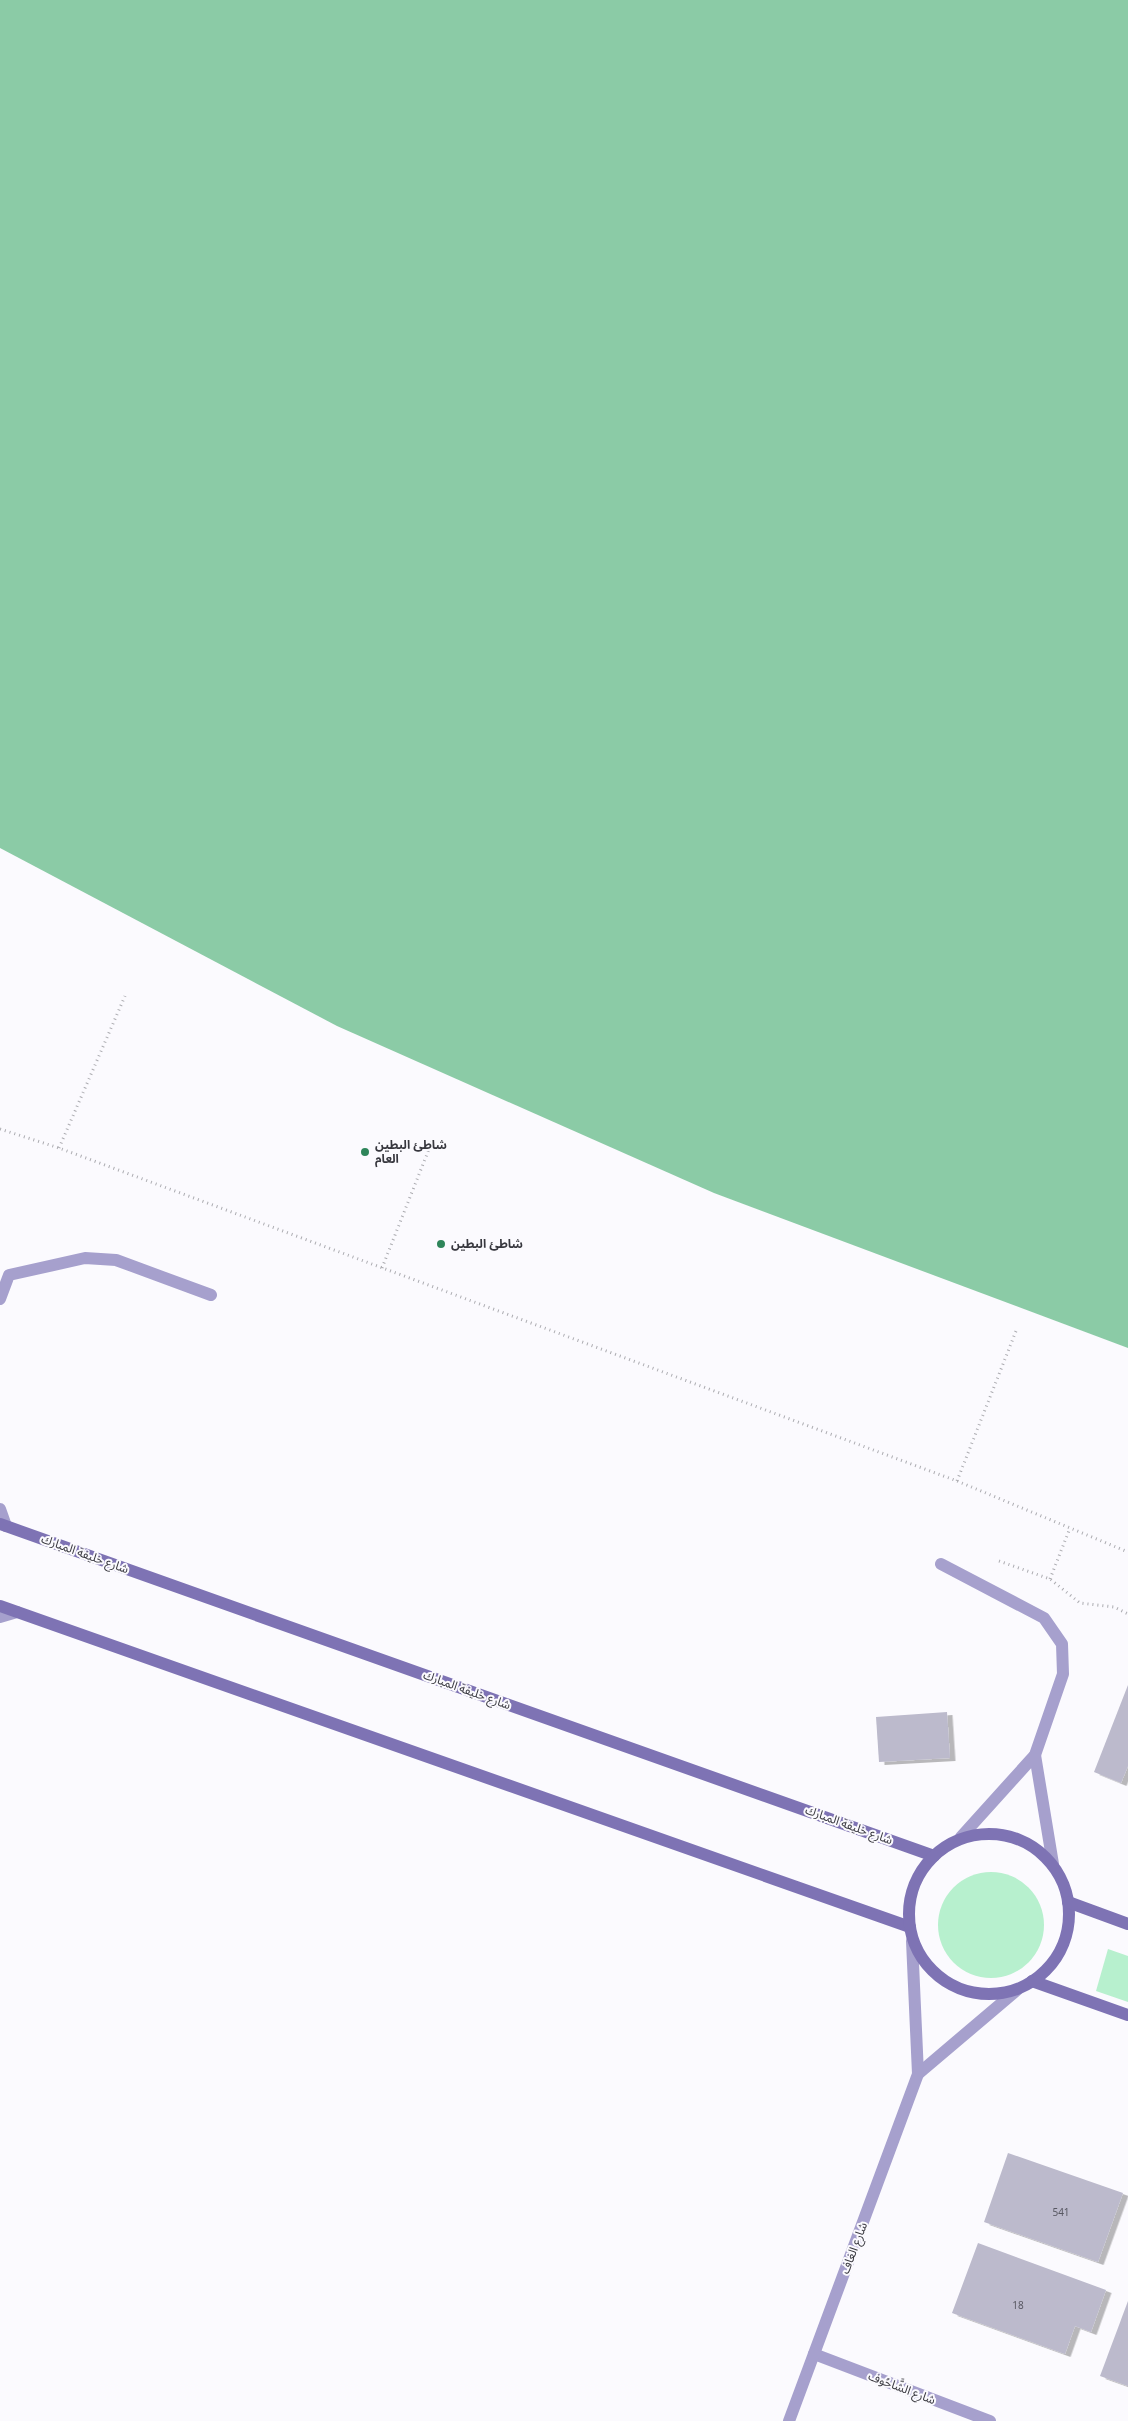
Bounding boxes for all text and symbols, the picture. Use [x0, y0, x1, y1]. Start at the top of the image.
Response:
place label: شاطئ البطين العام [375, 1136, 447, 1168]
marker: شاطئ البطين العام [359, 1146, 371, 1158]
place label: شاطئ البطين [451, 1235, 523, 1252]
marker: شاطئ البطين [435, 1238, 447, 1250]
street label: شارع خليفة المبارك [39, 1530, 131, 1578]
street label: شارع خليفة المبارك [421, 1666, 513, 1714]
street label: شارع خليفة المبارك [803, 1801, 895, 1849]
house number: 541 [1052, 2205, 1070, 2219]
street label: شارع الغاف [836, 2220, 872, 2276]
house number: 18 [1012, 2298, 1024, 2312]
street label: شارع الشَّاحُوف [866, 2366, 938, 2409]

